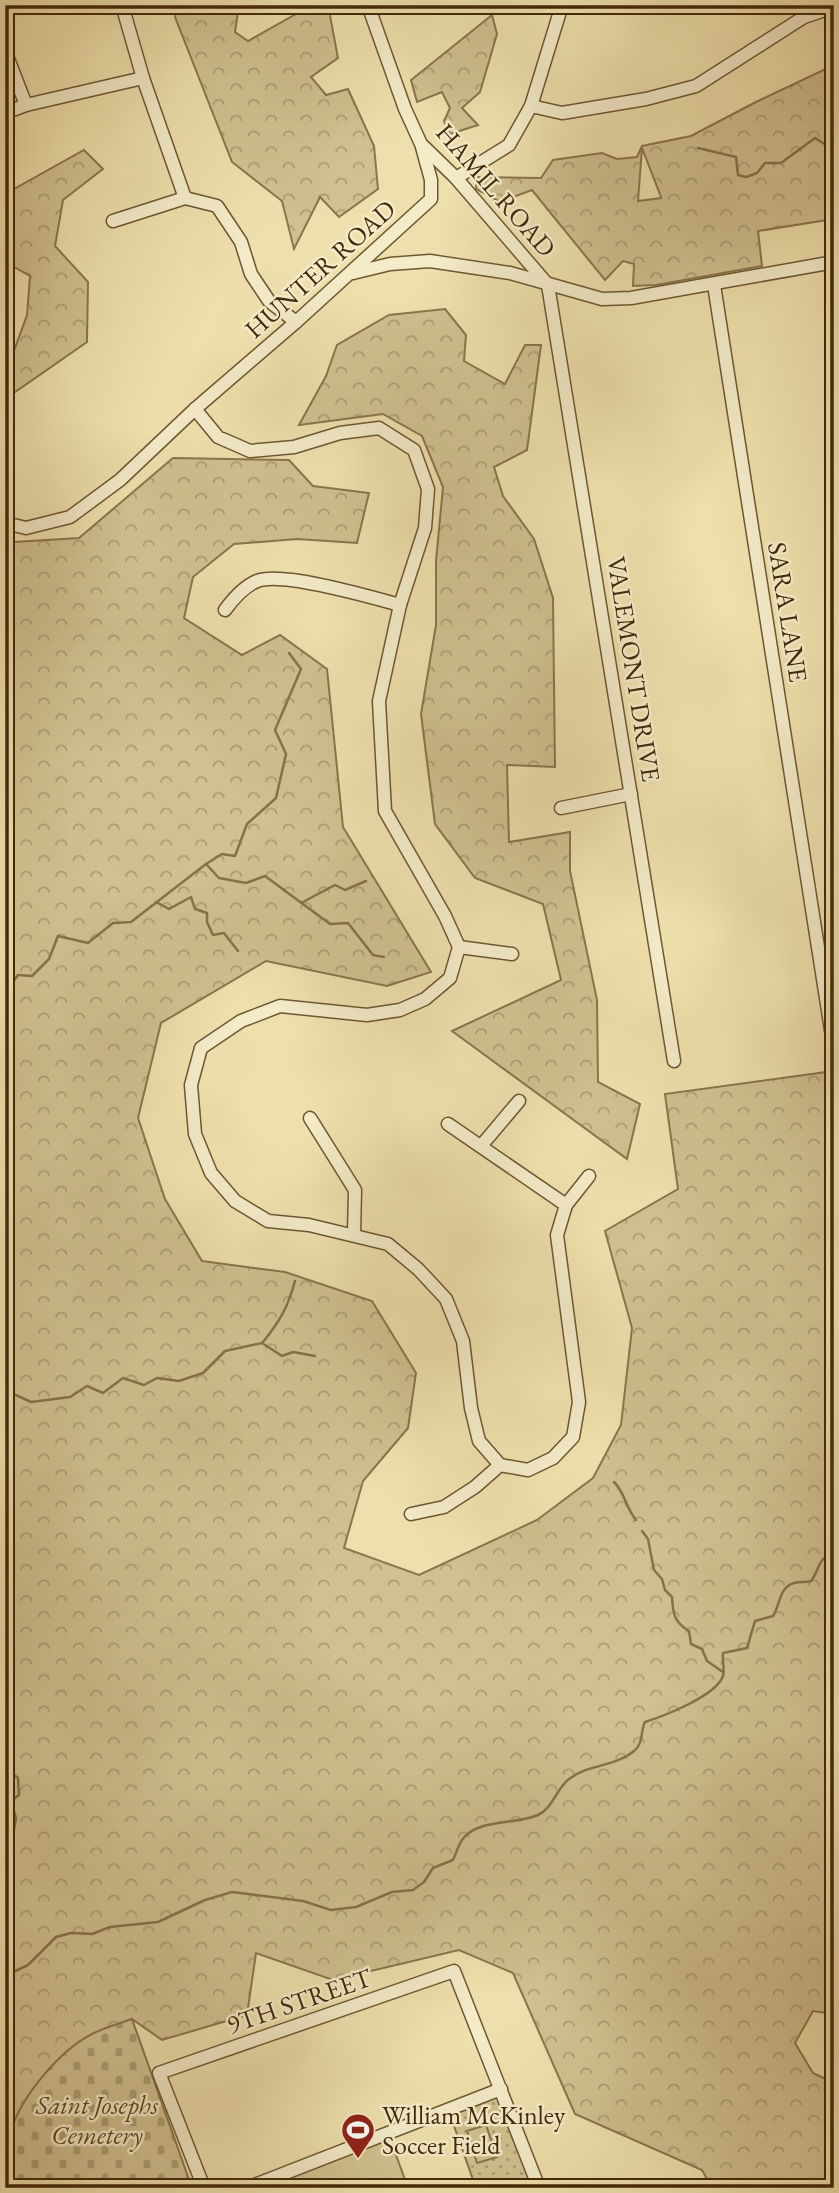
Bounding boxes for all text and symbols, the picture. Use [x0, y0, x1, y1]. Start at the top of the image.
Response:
street label: HAMIL ROAD [428, 116, 564, 264]
street label: HUNTER ROAD [237, 192, 403, 346]
street label: SARA LANE [760, 540, 816, 685]
street label: VALEMONT DRIVE [599, 554, 669, 784]
street label: 9TH STREET [222, 1960, 376, 2042]
park label: Saint Josephs Cemetery [35, 2088, 159, 2152]
place label: William McKinley Soccer Field [382, 2098, 566, 2162]
sports icon: William McKinley Soccer Field [339, 2111, 377, 2160]

